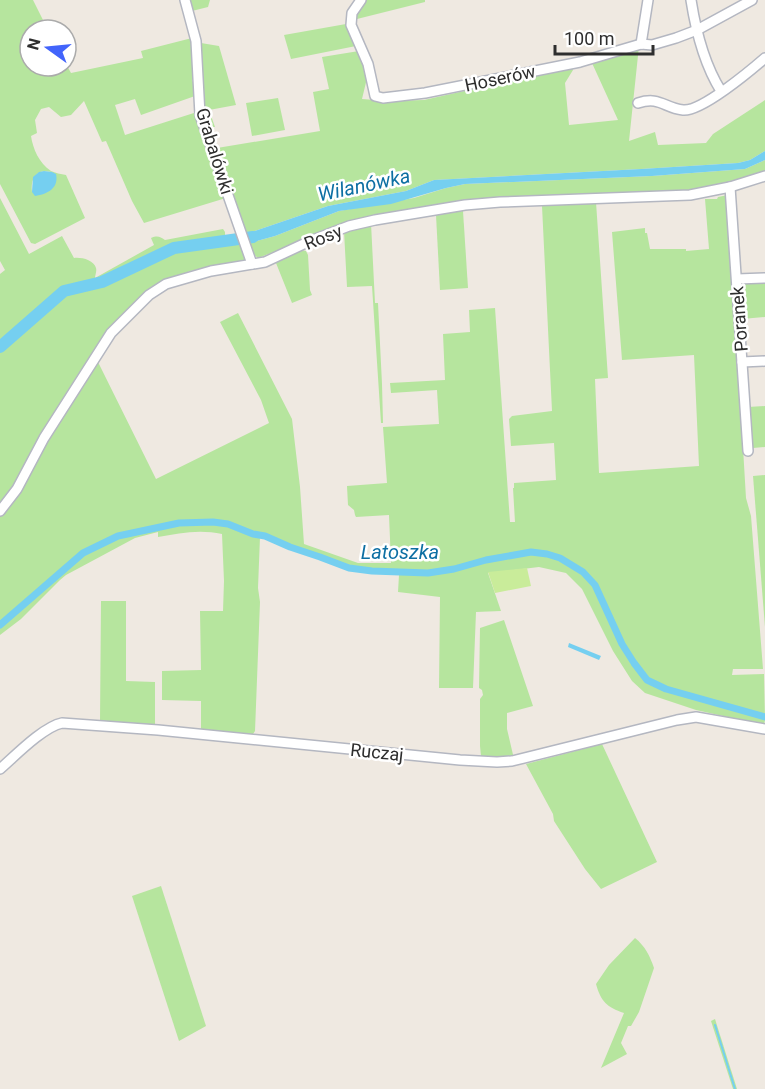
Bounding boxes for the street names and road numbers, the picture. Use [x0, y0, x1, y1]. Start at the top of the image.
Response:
street label: Hoserów [463, 60, 538, 96]
street label: Grabalówki [192, 105, 238, 197]
street label: Rosy [301, 220, 346, 254]
street label: Poranek [726, 285, 752, 352]
street label: Ruczaj [349, 739, 405, 765]

